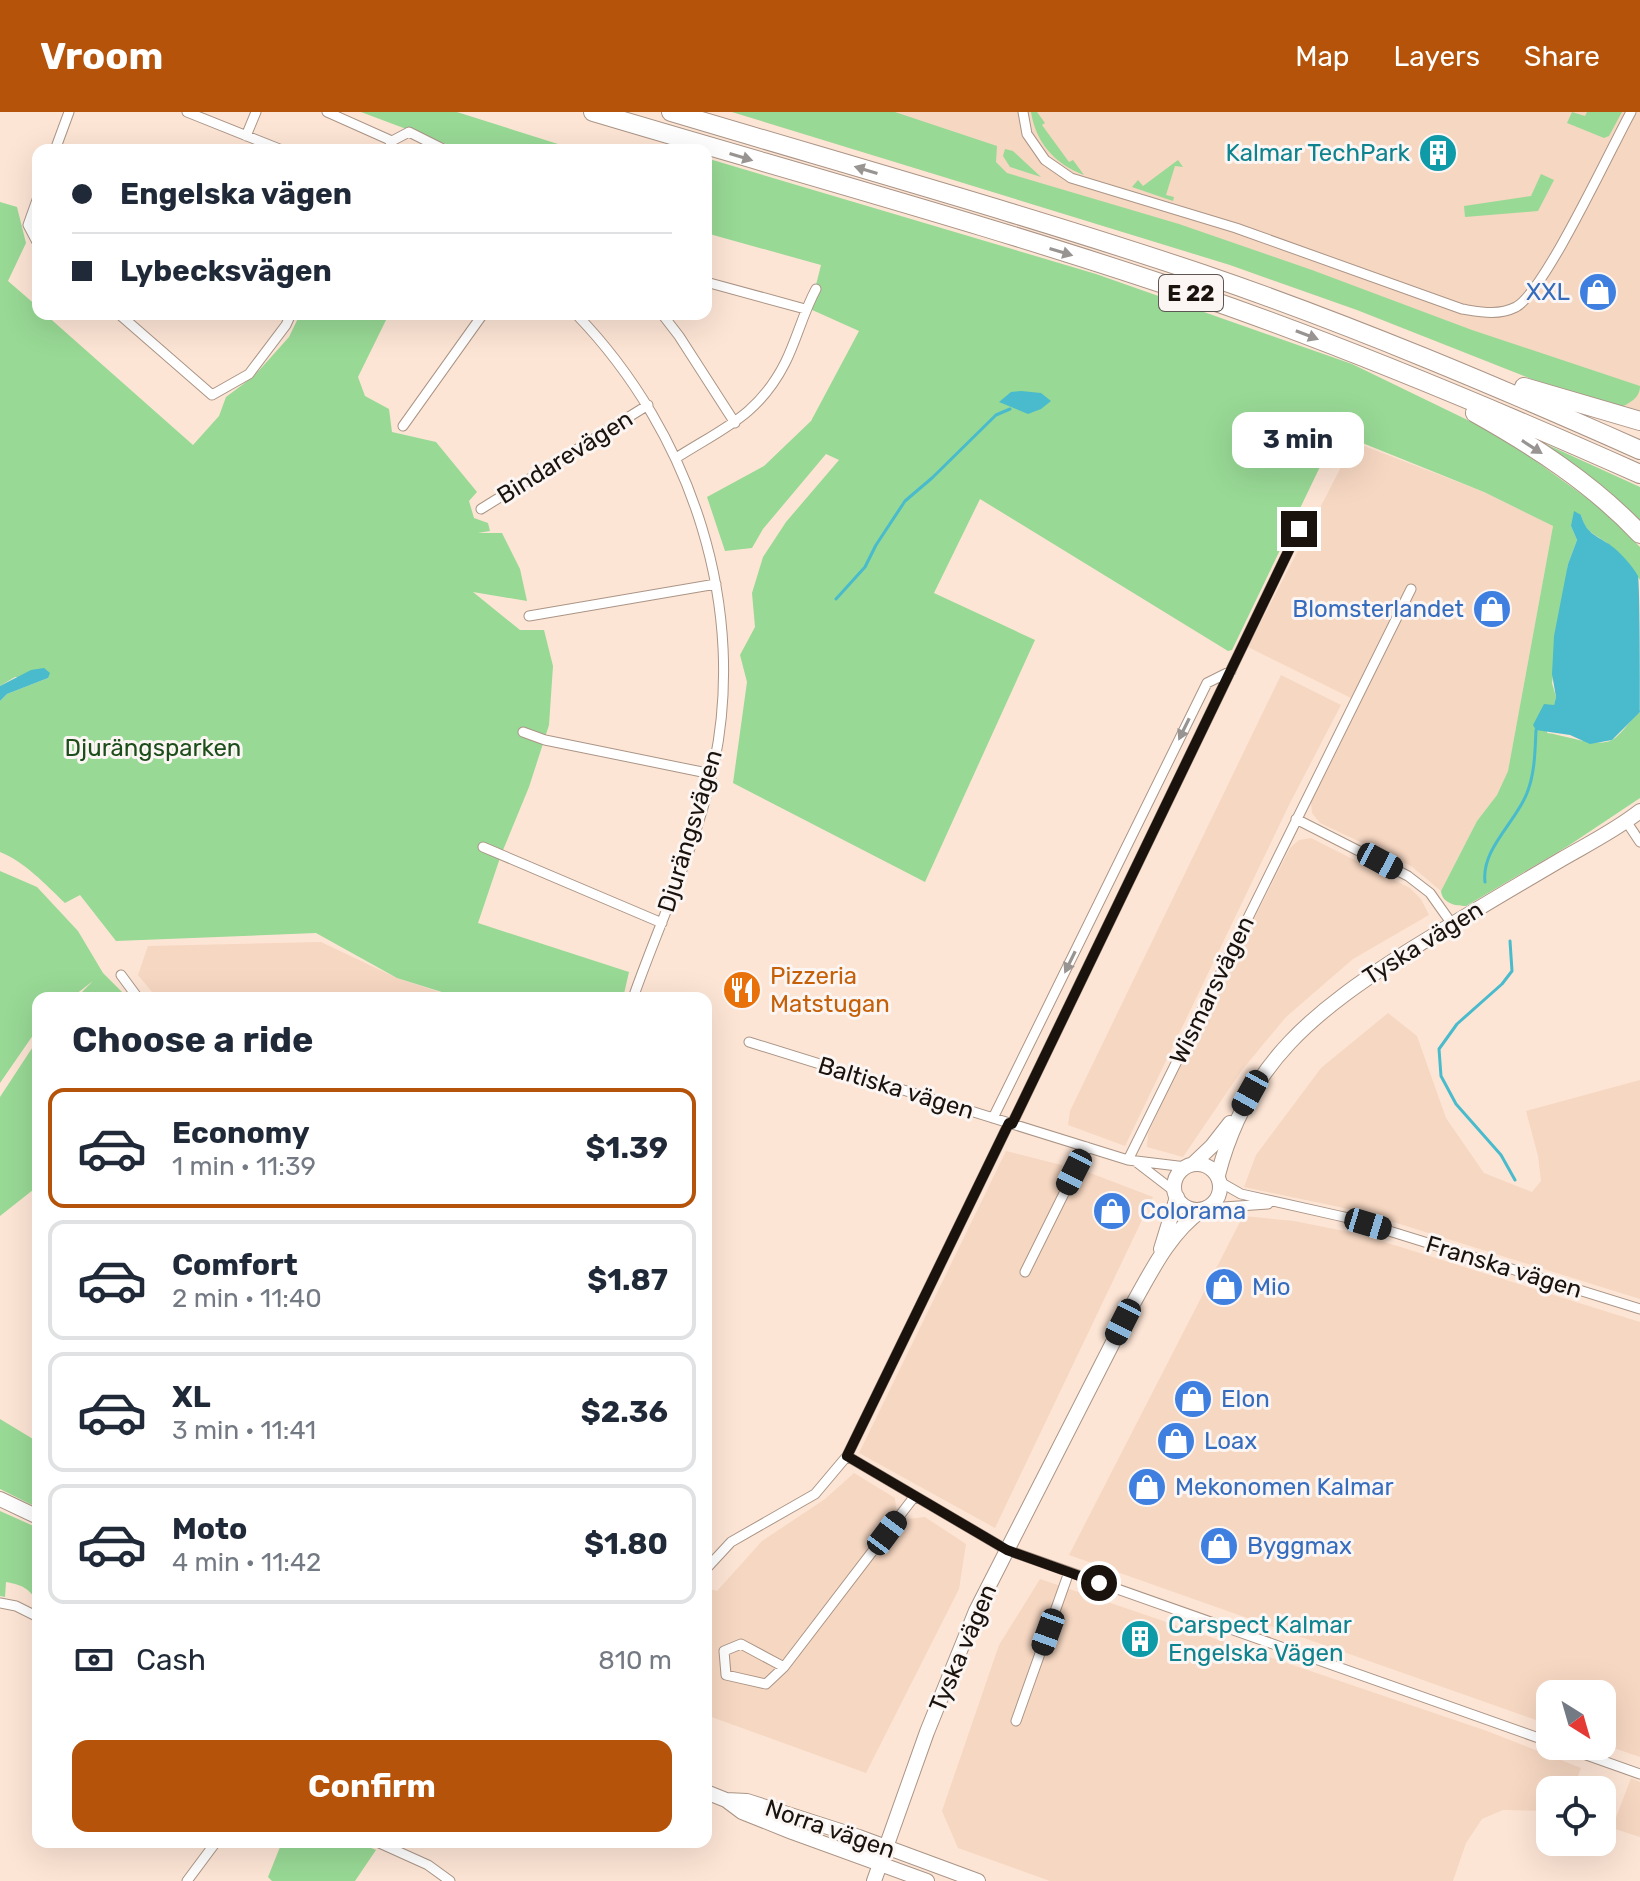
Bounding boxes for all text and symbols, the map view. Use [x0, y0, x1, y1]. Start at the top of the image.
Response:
text: Vroom [40, 33, 163, 79]
text: Map [1295, 40, 1350, 73]
text: Layers [1394, 40, 1480, 73]
text: Share [1524, 40, 1600, 73]
building icon: Kalmar TechPark [1417, 132, 1459, 174]
place label: Kalmar TechPark [1225, 139, 1411, 167]
one-way arrow [730, 151, 754, 164]
one-way arrow [854, 163, 878, 176]
text: Engelska vägen [120, 176, 352, 212]
one-way arrow [1049, 246, 1073, 259]
text: Lybecksvägen [120, 253, 332, 289]
shop icon: XXL [1577, 271, 1619, 313]
road number: E 22 [1159, 275, 1223, 311]
place label: XXL [1526, 278, 1570, 306]
one-way arrow [1295, 329, 1319, 342]
street label: Bindarevägen [492, 404, 638, 510]
callout: 3 min [1233, 413, 1365, 469]
text: 3 min [1263, 424, 1333, 455]
one-way arrow [1522, 440, 1543, 455]
route end [1281, 511, 1317, 547]
shop icon: Blomsterlandet [1471, 588, 1513, 630]
place label: Blomsterlandet [1292, 595, 1464, 623]
one-way arrow [1177, 717, 1191, 740]
park label: Djurängsparken [65, 734, 241, 762]
street label: Djurängsvägen [652, 746, 728, 916]
car [1353, 839, 1407, 883]
street label: Tyska vägen [1358, 895, 1488, 991]
street label: Wismarsvägen [1164, 911, 1260, 1069]
one-way arrow [1063, 951, 1077, 974]
place label: Pizzeria Matstugan [770, 962, 890, 1018]
restaurant icon: Pizzeria Matstugan [721, 969, 763, 1011]
text: Choose a ride [72, 1018, 313, 1061]
street label: Baltiska vägen [815, 1051, 977, 1125]
car [1228, 1066, 1272, 1120]
icon: car [76, 1112, 148, 1184]
text: Economy [172, 1115, 310, 1151]
text: $1.39 [586, 1130, 668, 1166]
car [1052, 1145, 1096, 1199]
text: 1 min · 11:39 [172, 1151, 316, 1182]
shop icon: Colorama [1091, 1190, 1133, 1232]
place label: Colorama [1140, 1197, 1246, 1225]
car [1342, 1206, 1394, 1242]
street label: Franska vägen [1423, 1230, 1585, 1304]
icon: car [76, 1244, 148, 1316]
text: Comfort [172, 1247, 298, 1283]
text: $1.87 [587, 1262, 668, 1298]
shop icon: Mio [1203, 1266, 1245, 1308]
place label: Mio [1252, 1273, 1291, 1301]
text: 2 min · 11:40 [172, 1283, 322, 1314]
car [1101, 1295, 1145, 1349]
icon: car [76, 1376, 148, 1448]
shop icon: Elon [1172, 1378, 1214, 1420]
text: XL [172, 1379, 211, 1415]
place label: Elon [1221, 1385, 1270, 1413]
text: $2.36 [581, 1394, 668, 1430]
text: 3 min · 11:41 [172, 1415, 316, 1446]
shop icon: Loax [1155, 1420, 1197, 1462]
place label: Loax [1204, 1427, 1257, 1455]
shop icon: Mekonomen Kalmar [1126, 1466, 1168, 1508]
place label: Mekonomen Kalmar [1175, 1473, 1394, 1501]
car [863, 1507, 911, 1559]
icon: car [76, 1508, 148, 1580]
text: Moto [172, 1511, 247, 1547]
shop icon: Byggmax [1198, 1525, 1240, 1567]
text: $1.80 [584, 1526, 668, 1562]
place label: Byggmax [1247, 1532, 1352, 1560]
text: 4 min · 11:42 [172, 1547, 321, 1578]
route start [1081, 1565, 1117, 1601]
street label: Tyska vägen [924, 1580, 1002, 1716]
car [1029, 1605, 1067, 1659]
place label: Carspect Kalmar Engelska Vägen [1168, 1611, 1352, 1667]
building icon: Carspect Kalmar Engelska Vägen [1119, 1618, 1161, 1660]
icon: cash [72, 1638, 116, 1682]
text: Cash [136, 1642, 206, 1678]
text: 810 m [598, 1645, 672, 1676]
north arrow [1536, 1680, 1616, 1760]
map controls [1536, 1680, 1616, 1856]
button: Confirm [72, 1740, 672, 1832]
button: locate [1536, 1776, 1616, 1856]
street label: Norra vägen [761, 1794, 899, 1864]

